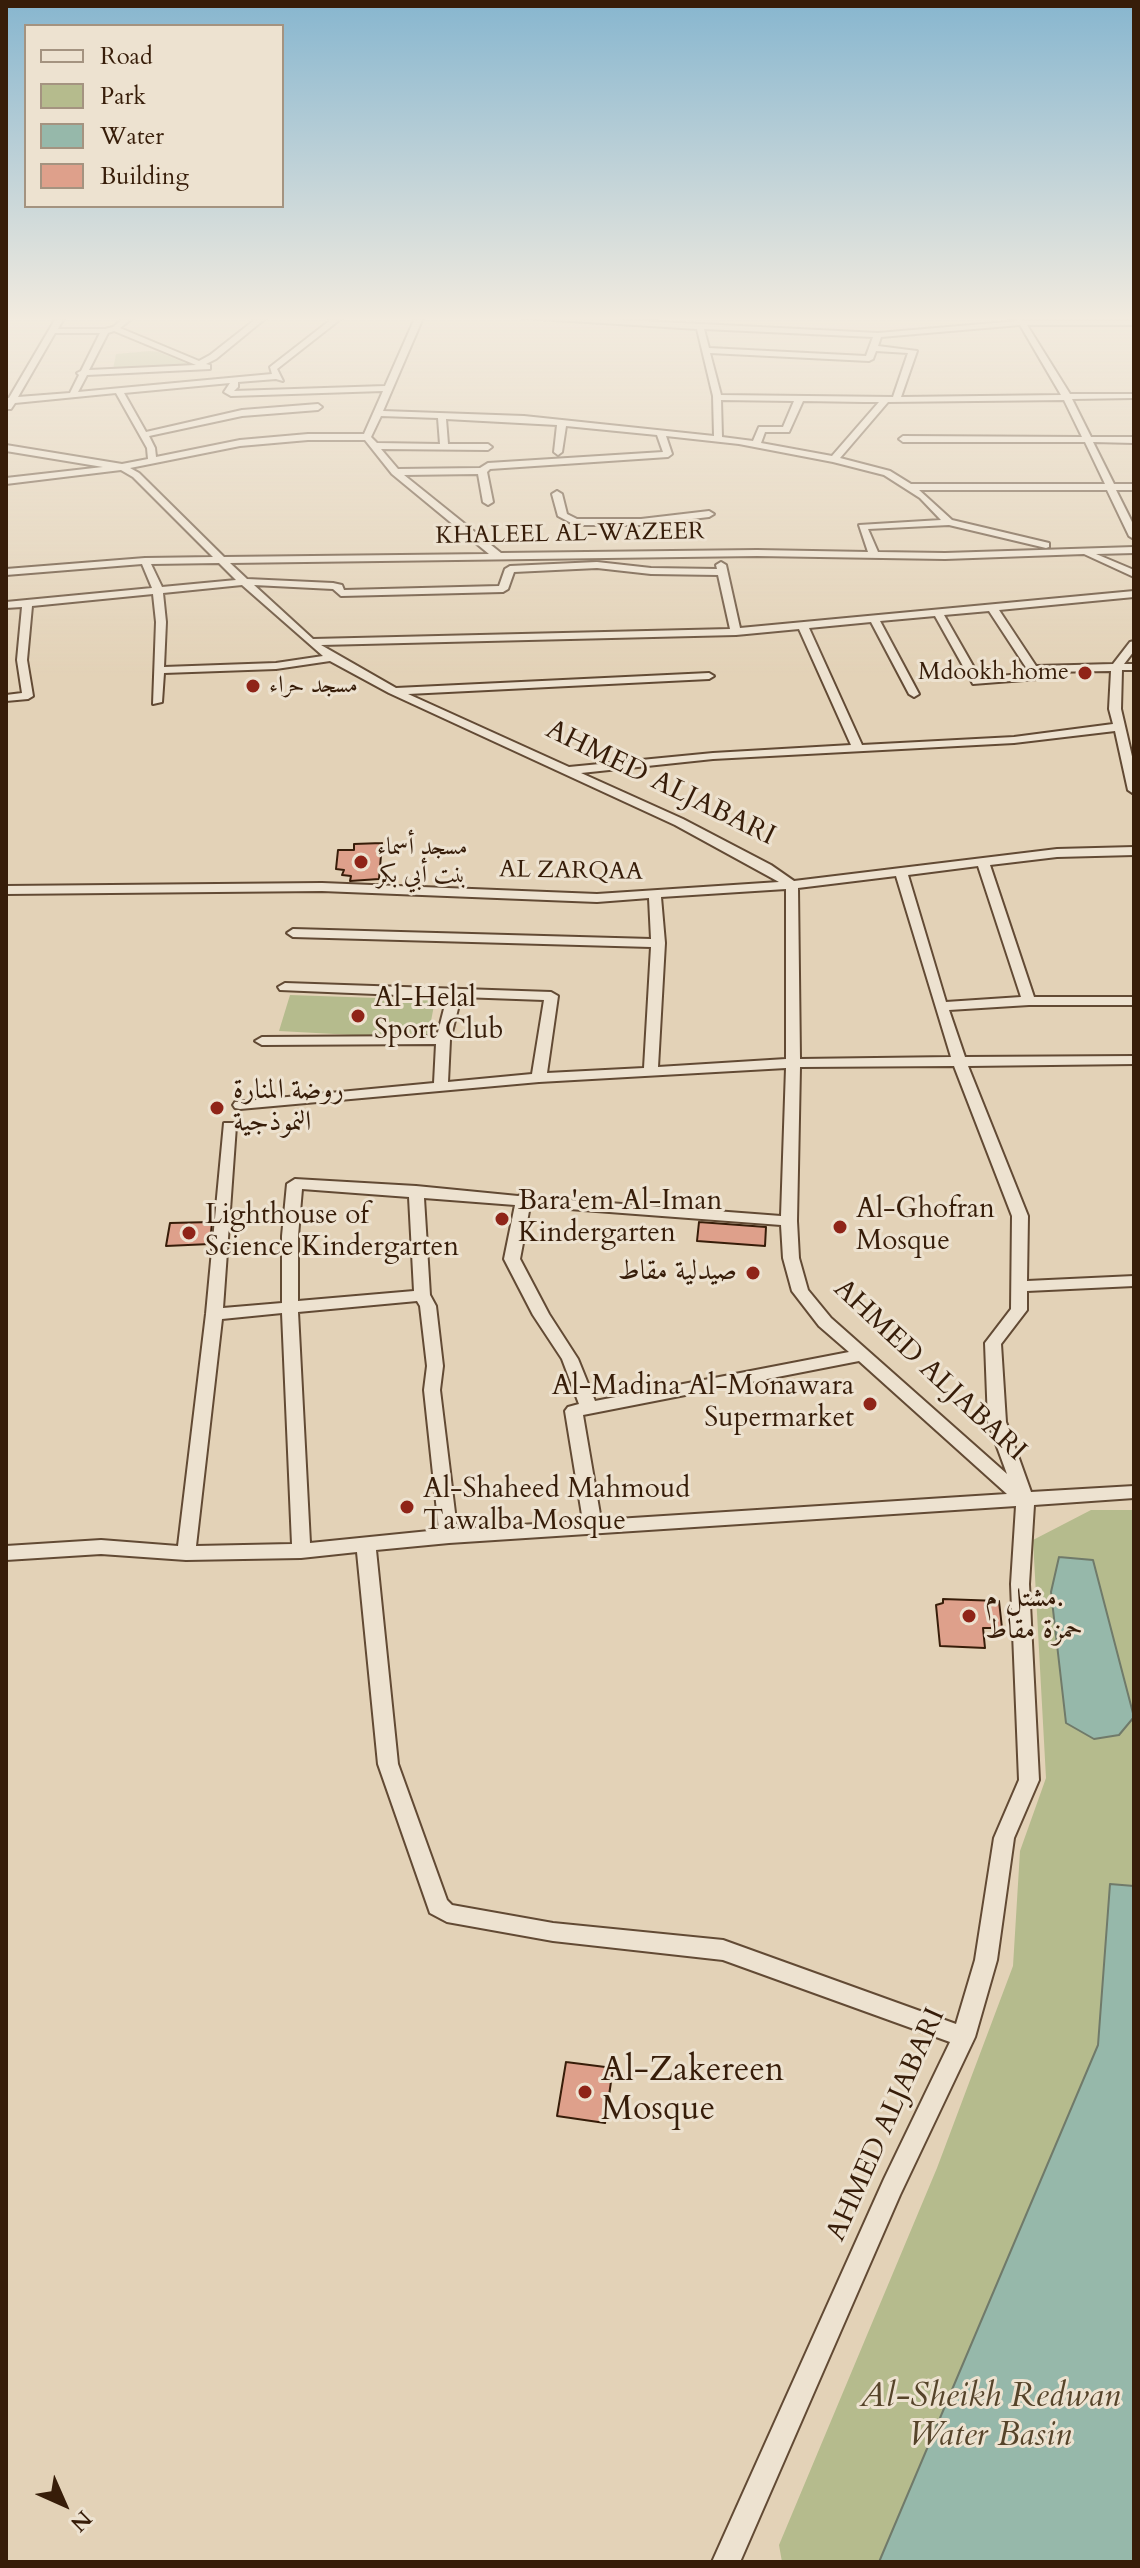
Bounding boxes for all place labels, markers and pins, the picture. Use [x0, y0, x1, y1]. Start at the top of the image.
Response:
place label: Mdookh home [918, 659, 1069, 687]
marker: Mdookh home [1076, 664, 1094, 682]
place label: مسجد حراء [269, 672, 358, 700]
marker: مسجد حراء [244, 677, 262, 695]
place label: مسجد أسماء بنت أبي بكر [377, 834, 468, 890]
marker: مسجد أسماء بنت أبي بكر [352, 853, 370, 871]
place label: Al-Helal Sport Club [374, 983, 504, 1049]
marker: Al-Helal Sport Club [349, 1007, 367, 1025]
place label: روضة المنارة النموذجية [233, 1075, 344, 1141]
marker: روضة المنارة النموذجية [208, 1099, 226, 1117]
place label: Bara'em Al-Iman Kindergarten [518, 1186, 722, 1252]
place label: Al-Ghofran Mosque [856, 1194, 995, 1260]
place label: Lighthouse of Science Kindergarten [205, 1200, 459, 1266]
marker: Bara'em Al-Iman Kindergarten [493, 1210, 511, 1228]
marker: Al-Ghofran Mosque [831, 1218, 849, 1236]
marker: Lighthouse of Science Kindergarten [180, 1224, 198, 1242]
place label: صيدلية مقاط [618, 1256, 737, 1290]
marker: صيدلية مقاط [744, 1264, 762, 1282]
place label: Al-Madina Al-Monawara Supermarket [552, 1371, 854, 1437]
marker: Al-Madina Al-Monawara Supermarket [861, 1395, 879, 1413]
place label: Al-Shaheed Mahmoud Tawalba Mosque [423, 1474, 690, 1540]
marker: Al-Shaheed Mahmoud Tawalba Mosque [398, 1498, 416, 1516]
place label: مشتل م. حمزة مقاط [985, 1583, 1083, 1649]
marker: مشتل م. حمزة مقاط [960, 1607, 978, 1625]
place label: Al-Zakereen Mosque [601, 2052, 784, 2132]
marker: Al-Zakereen Mosque [576, 2083, 594, 2101]

